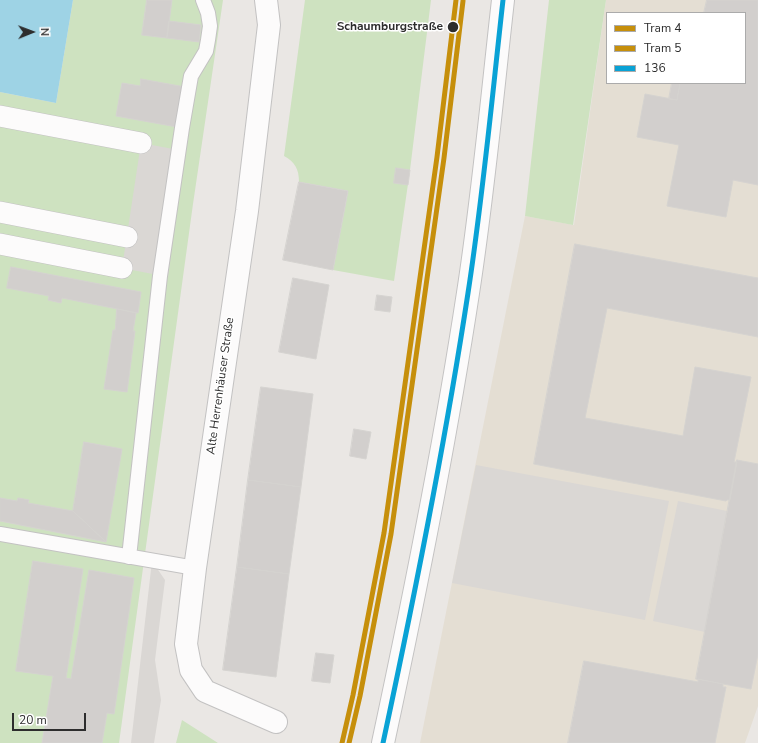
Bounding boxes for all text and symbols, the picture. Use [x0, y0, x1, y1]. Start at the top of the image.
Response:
north arrow [12, 12, 52, 52]
legend [606, 12, 746, 84]
place label: Schaumburgstraße [337, 20, 443, 34]
marker: Schaumburgstraße [446, 20, 460, 34]
text: Tram 4 [644, 20, 681, 36]
text: N [37, 28, 52, 36]
text: Tram 5 [644, 40, 681, 56]
text: 136 [644, 60, 666, 76]
street label: Alte Herrenhäuser Straße [204, 316, 238, 456]
scale bar [14, 705, 88, 731]
text: 20 m [19, 712, 47, 728]

